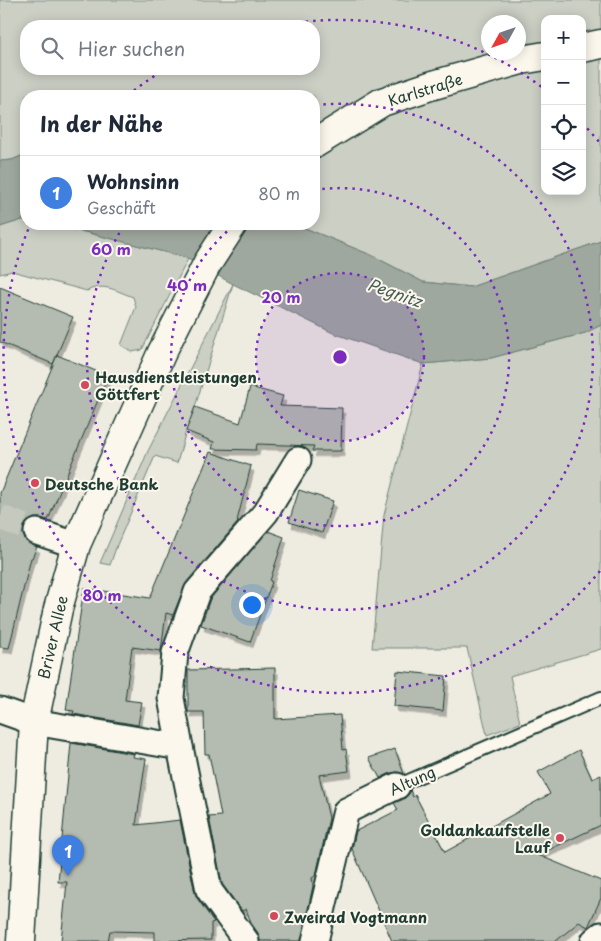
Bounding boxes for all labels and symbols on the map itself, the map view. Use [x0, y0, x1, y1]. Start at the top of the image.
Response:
north arrow [481, 15, 526, 60]
street label: Karlstraße [385, 67, 465, 111]
text: 60 m [91, 237, 131, 260]
water label: Pegnitz [365, 272, 427, 313]
text: 40 m [167, 273, 207, 296]
text: 20 m [262, 285, 300, 308]
centre of rings [331, 348, 349, 366]
place label: Hausdienstleistungen Göttfert [95, 365, 257, 405]
marker: Hausdienstleistungen Göttfert [79, 379, 91, 391]
place label: Deutsche Bank [45, 472, 159, 495]
marker: Deutsche Bank [29, 477, 41, 489]
text: 80 m [82, 583, 122, 606]
your location [239, 592, 265, 618]
street label: Briver Allee [31, 593, 73, 681]
street label: Altung [385, 760, 439, 800]
place label: Goldankaufstelle Lauf [420, 818, 552, 858]
marker: Goldankaufstelle Lauf [554, 832, 566, 844]
pin: 1 [52, 835, 84, 876]
place label: Zweirad Vogtmann [284, 905, 427, 928]
marker: Zweirad Vogtmann [268, 910, 280, 922]

